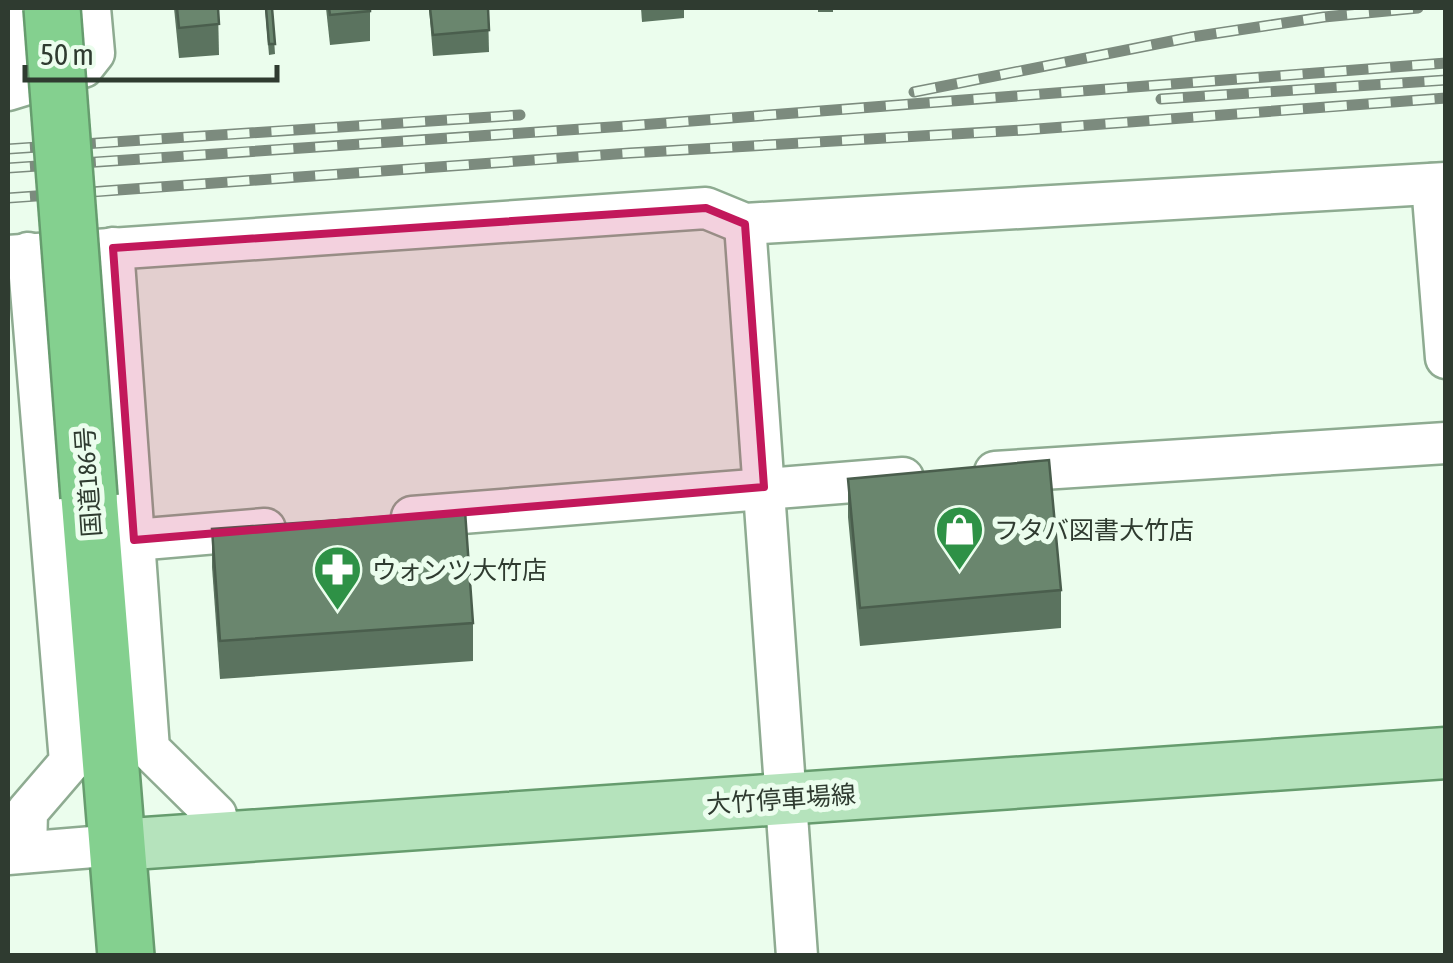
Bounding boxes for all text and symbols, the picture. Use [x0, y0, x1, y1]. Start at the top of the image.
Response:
scale bar [25, 20, 278, 82]
text: 50 m [40, 37, 94, 71]
street label: 国道186号 [70, 426, 106, 538]
shop icon: フタバ図書大竹店 [933, 504, 985, 572]
place label: フタバ図書大竹店 [994, 516, 1194, 544]
pharmacy icon: ウォンツ大竹店 [311, 544, 363, 612]
place label: ウォンツ大竹店 [372, 556, 547, 584]
street label: 大竹停車場線 [705, 780, 857, 818]

